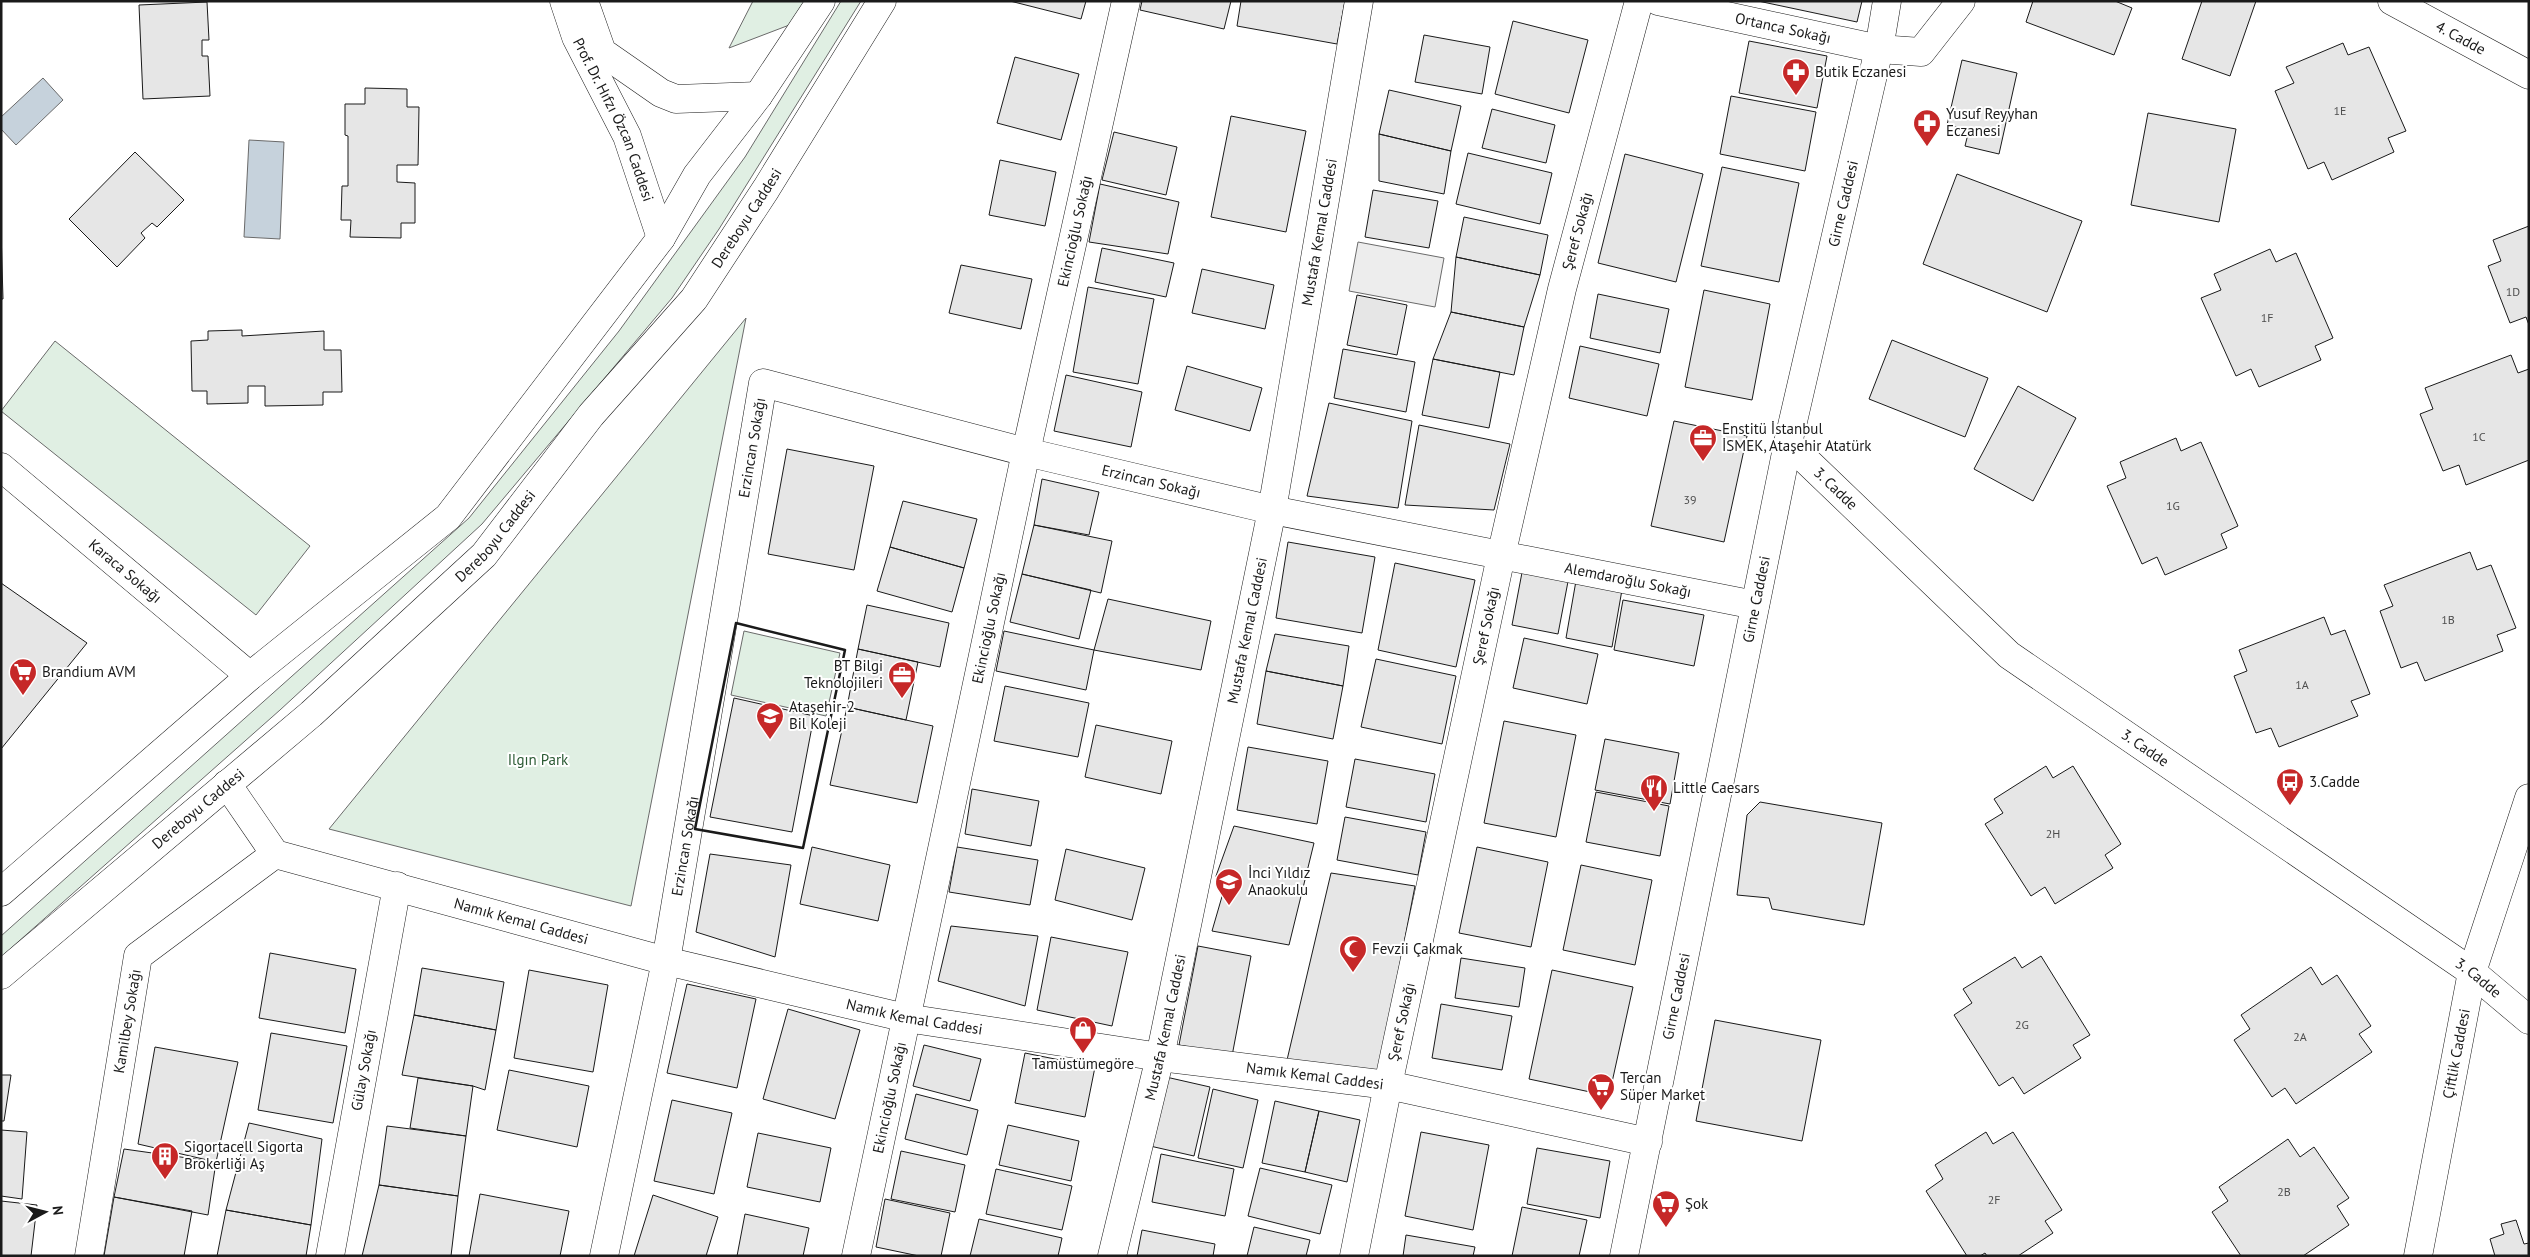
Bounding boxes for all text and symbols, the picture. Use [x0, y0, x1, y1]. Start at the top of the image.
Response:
street label: Ortanca Sokağı [1733, 8, 1833, 47]
street label: 4. Cadde [2433, 16, 2489, 59]
street label: Prof. Dr. Hıfzı Özcan Caddesi [569, 34, 658, 204]
pharmacy icon: Butik Eczanesi [1781, 57, 1811, 96]
place label: Butik Eczanesi [1815, 62, 1907, 81]
house number: 1E [2334, 103, 2346, 118]
place label: Yusuf Reyyhan Eczanesi [1946, 104, 2038, 140]
pharmacy icon: Yusuf Reyyhan Eczanesi [1912, 108, 1942, 147]
street label: Mustafa Kemal Caddesi [1297, 157, 1341, 307]
street label: Girne Caddesi [1824, 159, 1862, 249]
street label: Dereboyu Caddesi [707, 165, 786, 271]
street label: Ekincioğlu Sokağı [1053, 174, 1096, 289]
street label: Şeref Sokağı [1557, 190, 1596, 272]
house number: 1D [2506, 284, 2520, 299]
house number: 1F [2261, 310, 2273, 325]
street label: Erzincan Sokağı [734, 396, 769, 499]
place label: Enstitü İstanbul İSMEK, Ataşehir Atatürk [1722, 419, 1872, 455]
office icon: Enstitü İstanbul İSMEK, Ataşehir Atatürk [1688, 423, 1718, 462]
house number: 1C [2472, 429, 2486, 444]
street label: Erzincan Sokağı [1100, 460, 1203, 502]
street label: 3. Cadde [1810, 463, 1862, 514]
street label: Dereboyu Caddesi [451, 486, 539, 586]
house number: 39 [1683, 492, 1697, 507]
house number: 1G [2166, 498, 2180, 513]
street label: Karaca Sokağı [85, 535, 166, 607]
street label: Girne Caddesi [1738, 554, 1774, 644]
street label: Mustafa Kemal Caddesi [1223, 556, 1271, 705]
street label: Alemdaroğlu Sokağı [1563, 558, 1693, 601]
street label: Ekincioğlu Sokağı [967, 570, 1009, 685]
street label: Şeref Sokağı [1468, 585, 1503, 667]
house number: 1B [2441, 612, 2455, 627]
place label: BT Bilgi Teknolojileri [804, 656, 883, 692]
supermarket icon: Brandium AVM [8, 657, 38, 696]
office icon: BT Bilgi Teknolojileri [887, 660, 917, 699]
place label: Brandium AVM [42, 662, 136, 681]
house number: 1A [2295, 677, 2309, 692]
place label: Ataşehir-2 Bil Koleji [789, 697, 855, 733]
school or university icon: Ataşehir-2 Bil Koleji [755, 701, 785, 740]
street label: 3. Cadde [2118, 725, 2173, 771]
park label: Ilgın Park [508, 750, 569, 769]
street label: Dereboyu Caddesi [148, 764, 248, 853]
bus stop icon: 3.Cadde [2275, 767, 2305, 806]
place label: 3.Cadde [2309, 772, 2360, 791]
restaurant icon: Little Caesars [1639, 773, 1669, 812]
place label: Little Caesars [1673, 778, 1760, 797]
street label: Erzincan Sokağı [667, 794, 703, 898]
house number: 2H [2046, 826, 2060, 841]
place label: İnci Yıldız Anaokulu [1248, 863, 1310, 899]
school or university icon: İnci Yıldız Anaokulu [1214, 867, 1244, 906]
street label: Namık Kemal Caddesi [452, 893, 591, 948]
mosque icon: Fevzii Çakmak [1338, 934, 1368, 973]
place label: Fevzii Çakmak [1372, 939, 1463, 958]
street label: Girne Caddesi [1658, 951, 1694, 1041]
street label: Mustafa Kemal Caddesi [1140, 952, 1190, 1102]
street label: 3. Cadde [2452, 953, 2506, 1002]
street label: Kamilbey Sokağı [109, 967, 145, 1075]
street label: Şeref Sokağı [1383, 981, 1419, 1063]
street label: Namık Kemal Caddesi [844, 994, 984, 1039]
street label: Çiftlik Caddesi [2438, 1007, 2474, 1100]
shop icon: Tamüstümegöre [1068, 1015, 1098, 1054]
house number: 2G [2015, 1017, 2029, 1032]
street label: Gülay Sokağı [347, 1028, 380, 1112]
house number: 2A [2293, 1029, 2307, 1044]
street label: Ekincioğlu Sokağı [868, 1040, 910, 1155]
place label: Tamüstümegöre [1032, 1054, 1134, 1073]
street label: Namık Kemal Caddesi [1245, 1058, 1385, 1093]
place label: Tercan Süper Market [1620, 1068, 1705, 1104]
supermarket icon: Tercan Süper Market [1586, 1072, 1616, 1111]
place label: Sigortacell Sigorta Brokerliği Aş [184, 1137, 303, 1173]
building icon: Sigortacell Sigorta Brokerliği Aş [150, 1141, 180, 1180]
house number: 2B [2277, 1184, 2291, 1199]
north arrow [20, 1187, 70, 1237]
supermarket icon: Şok [1651, 1189, 1681, 1228]
house number: 2F [1988, 1192, 2000, 1207]
place label: Şok [1685, 1194, 1709, 1213]
text: N [48, 1205, 67, 1216]

